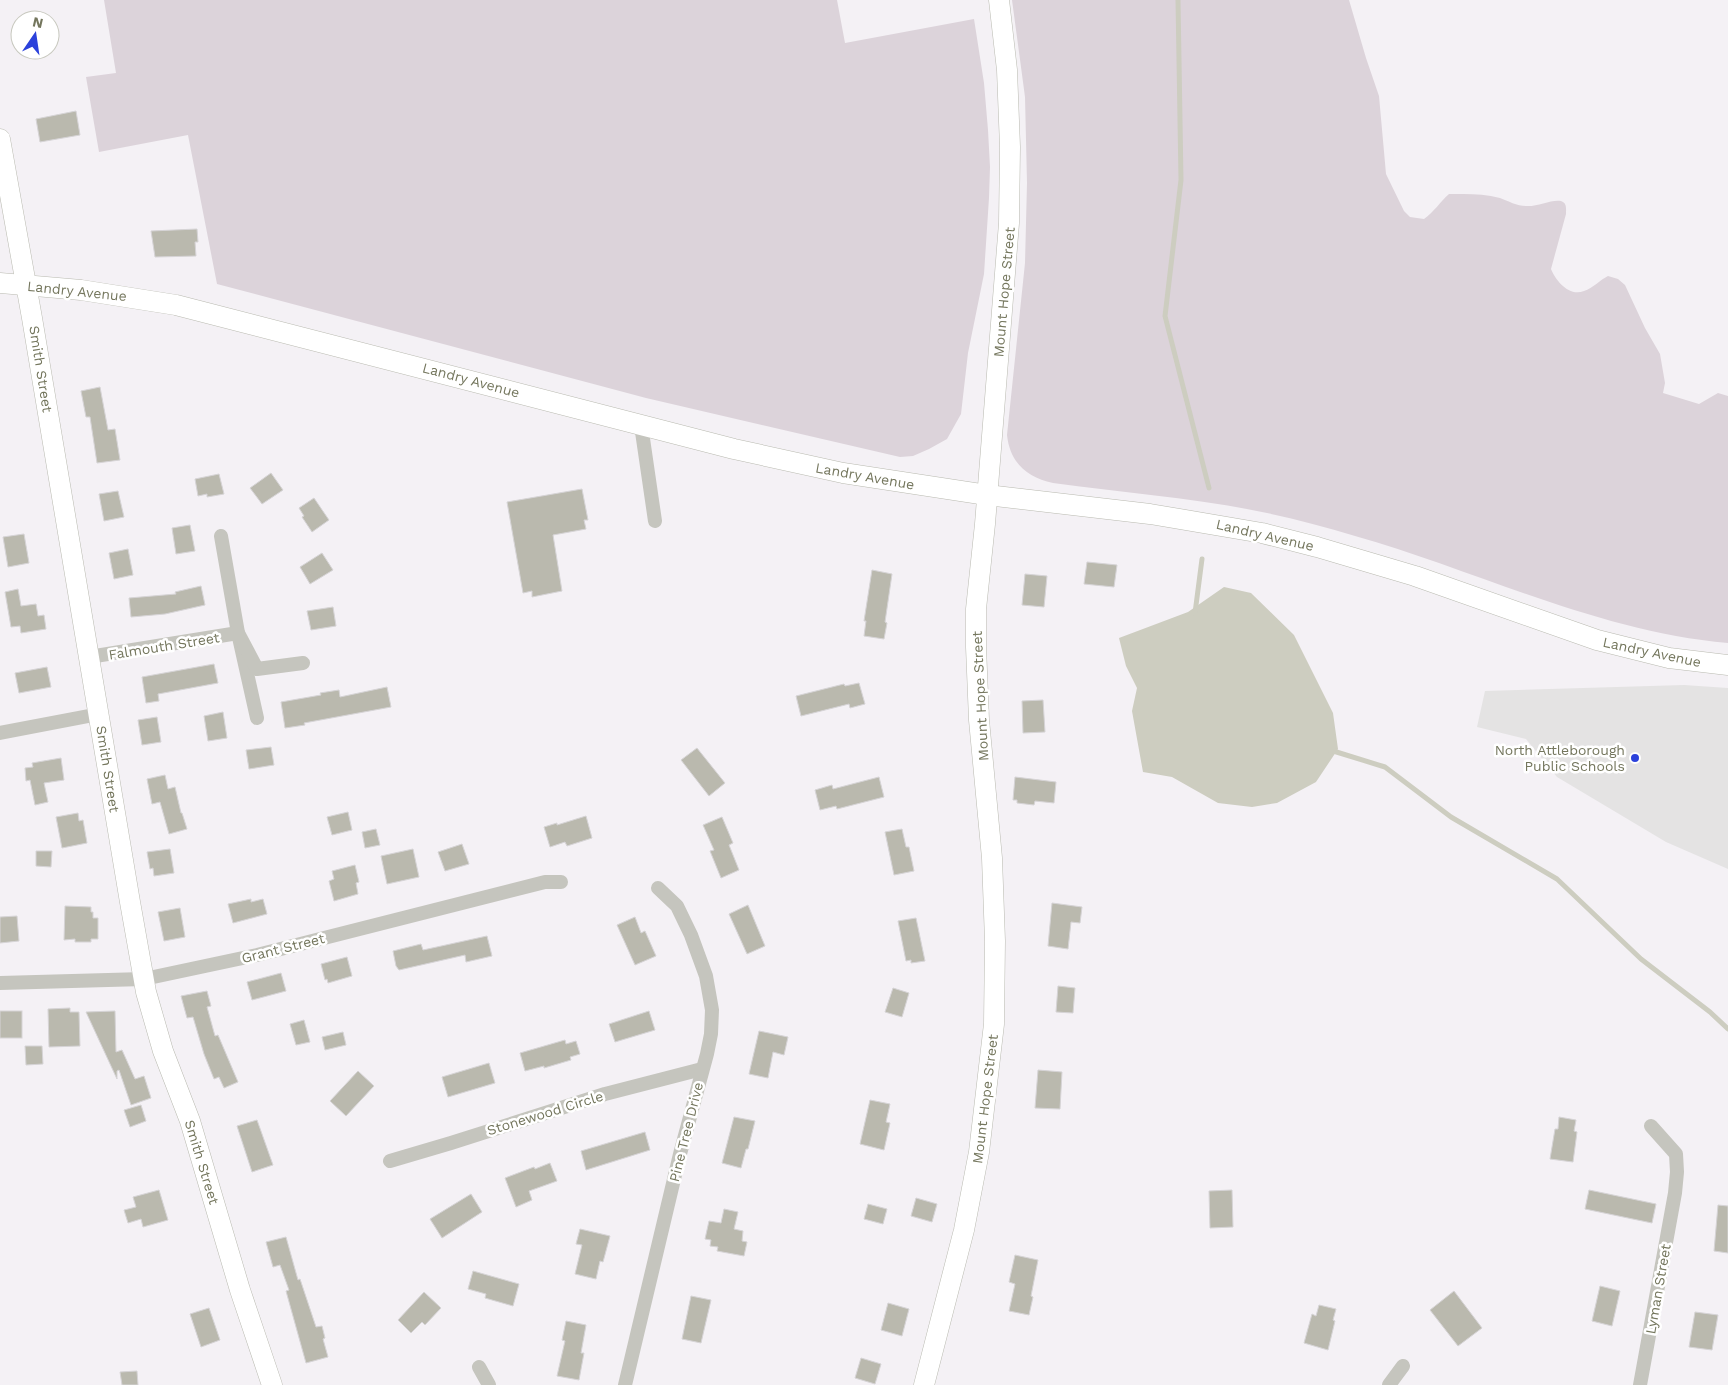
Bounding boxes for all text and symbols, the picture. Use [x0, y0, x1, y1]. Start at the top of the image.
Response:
north arrow [10, 10, 60, 60]
text: N [31, 13, 45, 31]
street label: Mount Hope Street [990, 226, 1018, 358]
street label: Landry Avenue [26, 278, 128, 304]
street label: Smith Street [26, 325, 56, 414]
street label: Landry Avenue [421, 359, 521, 401]
street label: Landry Avenue [814, 459, 916, 493]
street label: Landry Avenue [1214, 516, 1316, 554]
street label: Falmouth Street [107, 629, 221, 663]
street label: Mount Hope Street [969, 630, 991, 762]
street label: Landry Avenue [1601, 634, 1703, 670]
street label: Smith Street [93, 725, 123, 814]
place label: North Attleborough Public Schools [1495, 742, 1625, 774]
marker: North Attleborough Public Schools [1629, 752, 1641, 764]
street label: Grant Street [240, 930, 326, 966]
street label: Mount Hope Street [969, 1033, 1001, 1165]
street label: Pine Tree Drive [666, 1081, 706, 1183]
street label: Stonewood Circle [485, 1088, 605, 1138]
street label: Smith Street [182, 1118, 222, 1206]
street label: Lyman Street [1642, 1243, 1674, 1335]

